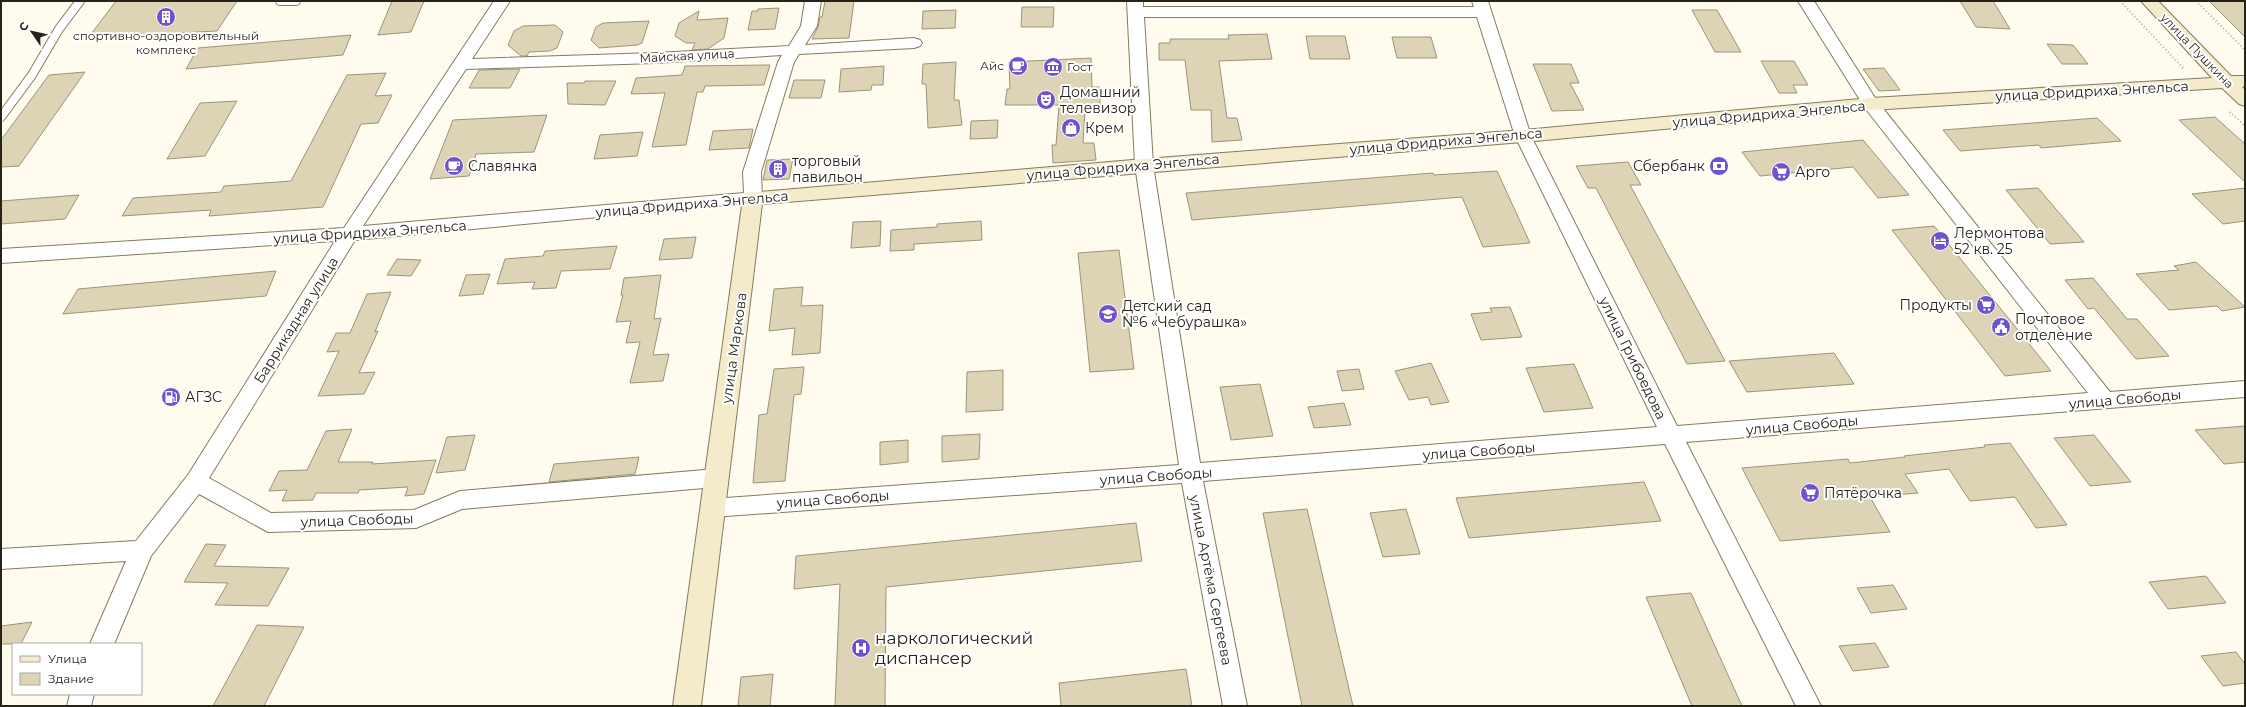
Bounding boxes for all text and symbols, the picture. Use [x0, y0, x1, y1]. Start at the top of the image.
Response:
building icon: спортивно-оздоровительный комплекс [155, 6, 177, 28]
street label: улица Пушкина [2157, 9, 2237, 91]
north arrow [12, 12, 52, 52]
text: С [16, 19, 32, 34]
place label: спортивно-оздоровительный комплекс [73, 28, 259, 57]
street label: Майская улица [639, 46, 735, 65]
cafe icon: Айс [1007, 55, 1029, 77]
museum icon: Гост [1042, 56, 1064, 78]
place label: Айс [980, 58, 1004, 73]
place label: Гост [1067, 59, 1093, 74]
street label: улица Фридриха Энгельса [1994, 77, 2189, 105]
place label: Домашний телевизор [1060, 83, 1141, 117]
theatre icon: Домашний телевизор [1035, 89, 1057, 111]
street label: улица Фридриха Энгельса [1671, 97, 1866, 131]
shop icon: Крем [1060, 117, 1082, 139]
place label: Крем [1085, 119, 1124, 137]
street label: улица Фридриха Энгельса [1348, 124, 1543, 158]
street label: улица Фридриха Энгельса [1025, 150, 1220, 184]
place label: торговый павильон [792, 152, 863, 186]
cafe icon: Славянка [443, 155, 465, 177]
bank icon: Сбербанк [1708, 155, 1730, 177]
place label: Славянка [468, 157, 537, 175]
place label: Сбербанк [1633, 157, 1705, 175]
building icon: торговый павильон [767, 158, 789, 180]
supermarket icon: Арго [1770, 161, 1792, 183]
place label: Арго [1795, 163, 1830, 181]
street label: улица Фридриха Энгельса [594, 187, 789, 221]
street label: улица Фридриха Энгельса [272, 216, 467, 248]
place label: Лермонтова 52 кв. 25 [1954, 224, 2045, 258]
hotel icon: Лермонтова 52 кв. 25 [1929, 230, 1951, 252]
street label: Баррикадная улица [250, 253, 342, 387]
street label: улица Маркова [717, 291, 751, 406]
street label: улица Грибоедова [1595, 293, 1671, 422]
supermarket icon: Продукты [1975, 294, 1997, 316]
place label: Продукты [1899, 296, 1972, 314]
place label: Детский сад №6 «Чебурашка» [1122, 297, 1247, 331]
school or university icon: Детский сад №6 «Чебурашка» [1097, 303, 1119, 325]
place label: Почтовое отделение [2015, 310, 2093, 344]
public building icon: Почтовое отделение [1990, 316, 2012, 338]
street label: улица Свободы [2067, 385, 2182, 413]
fuel station icon: АГЗС [160, 386, 182, 408]
place label: АГЗС [185, 388, 222, 406]
street label: улица Свободы [1744, 411, 1859, 439]
street label: улица Свободы [1421, 438, 1536, 464]
street label: улица Свободы [1098, 463, 1213, 489]
supermarket icon: Пятёрочка [1799, 482, 1821, 504]
place label: Пятёрочка [1824, 484, 1902, 502]
street label: улица Свободы [775, 486, 890, 512]
street label: улица Артёма Сергеева [1185, 492, 1236, 667]
street label: улица Свободы [299, 509, 414, 531]
place label: наркологический диспансер [875, 628, 1033, 668]
hospital icon: наркологический диспансер [850, 637, 872, 659]
legend [12, 643, 142, 695]
text: Улица [48, 651, 87, 666]
text: Здание [48, 671, 94, 686]

